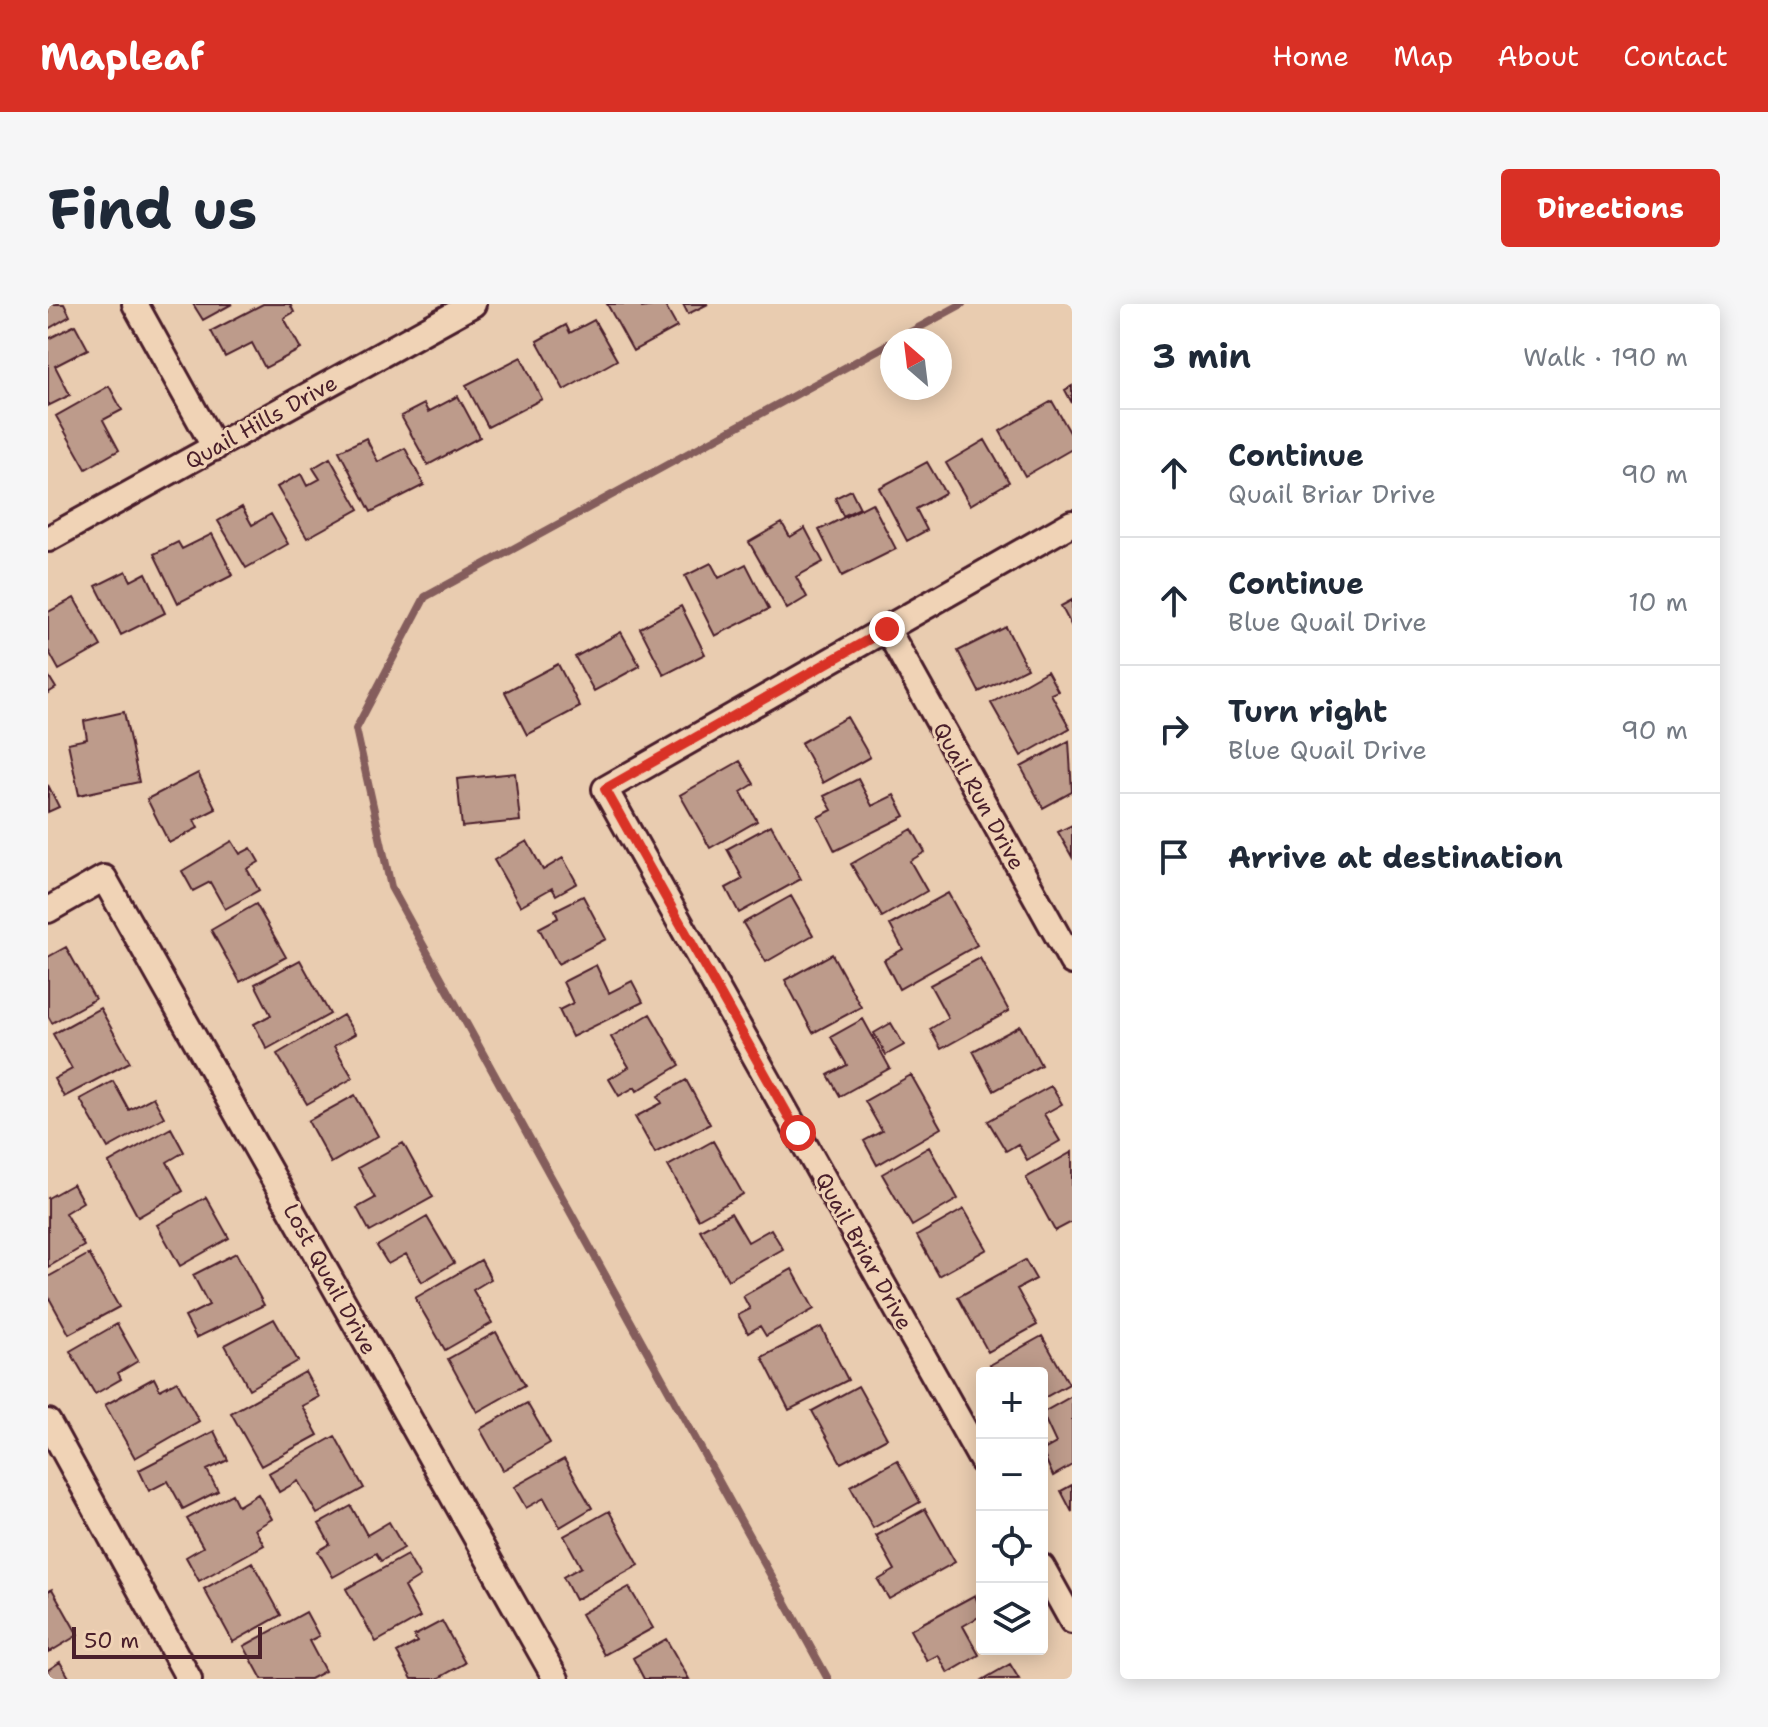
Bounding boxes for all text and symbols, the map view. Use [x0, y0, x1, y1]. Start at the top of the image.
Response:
text: Mapleaf [40, 31, 205, 82]
text: Home [1272, 37, 1349, 75]
text: Map [1393, 37, 1453, 75]
text: About [1497, 37, 1579, 75]
text: Contact [1623, 37, 1728, 75]
button: Directions [1501, 169, 1720, 247]
text: Find us [48, 171, 257, 246]
north arrow [880, 328, 952, 400]
text: 3 min [1152, 333, 1251, 379]
text: Walk · 190 m [1523, 339, 1688, 374]
street label: Quail Hills Drive [180, 368, 342, 476]
text: Continue [1228, 435, 1364, 476]
icon: ahead [1152, 451, 1196, 495]
text: 90 m [1621, 456, 1688, 491]
text: Quail Briar Drive [1228, 476, 1436, 511]
text: Continue [1228, 563, 1364, 604]
icon: ahead [1152, 579, 1196, 623]
text: 10 m [1628, 584, 1688, 619]
text: Blue Quail Drive [1228, 604, 1427, 639]
route end [869, 611, 905, 647]
text: Turn right [1228, 691, 1387, 732]
icon: right [1152, 707, 1196, 751]
text: 90 m [1621, 712, 1688, 747]
street label: Quail Run Drive [926, 717, 1032, 875]
text: Blue Quail Drive [1228, 732, 1427, 767]
icon: arrive [1152, 835, 1196, 879]
text: Arrive at destination [1228, 837, 1563, 878]
route start [780, 1115, 816, 1151]
street label: Quail Briar Drive [809, 1167, 919, 1335]
street label: Lost Quail Drive [276, 1198, 384, 1360]
map controls [976, 1367, 1048, 1655]
button: + [976, 1367, 1048, 1439]
button: − [976, 1439, 1048, 1511]
button: locate [976, 1511, 1048, 1583]
button: layers [976, 1583, 1048, 1655]
scale bar [72, 1623, 262, 1659]
text: 50 m [84, 1626, 139, 1655]

